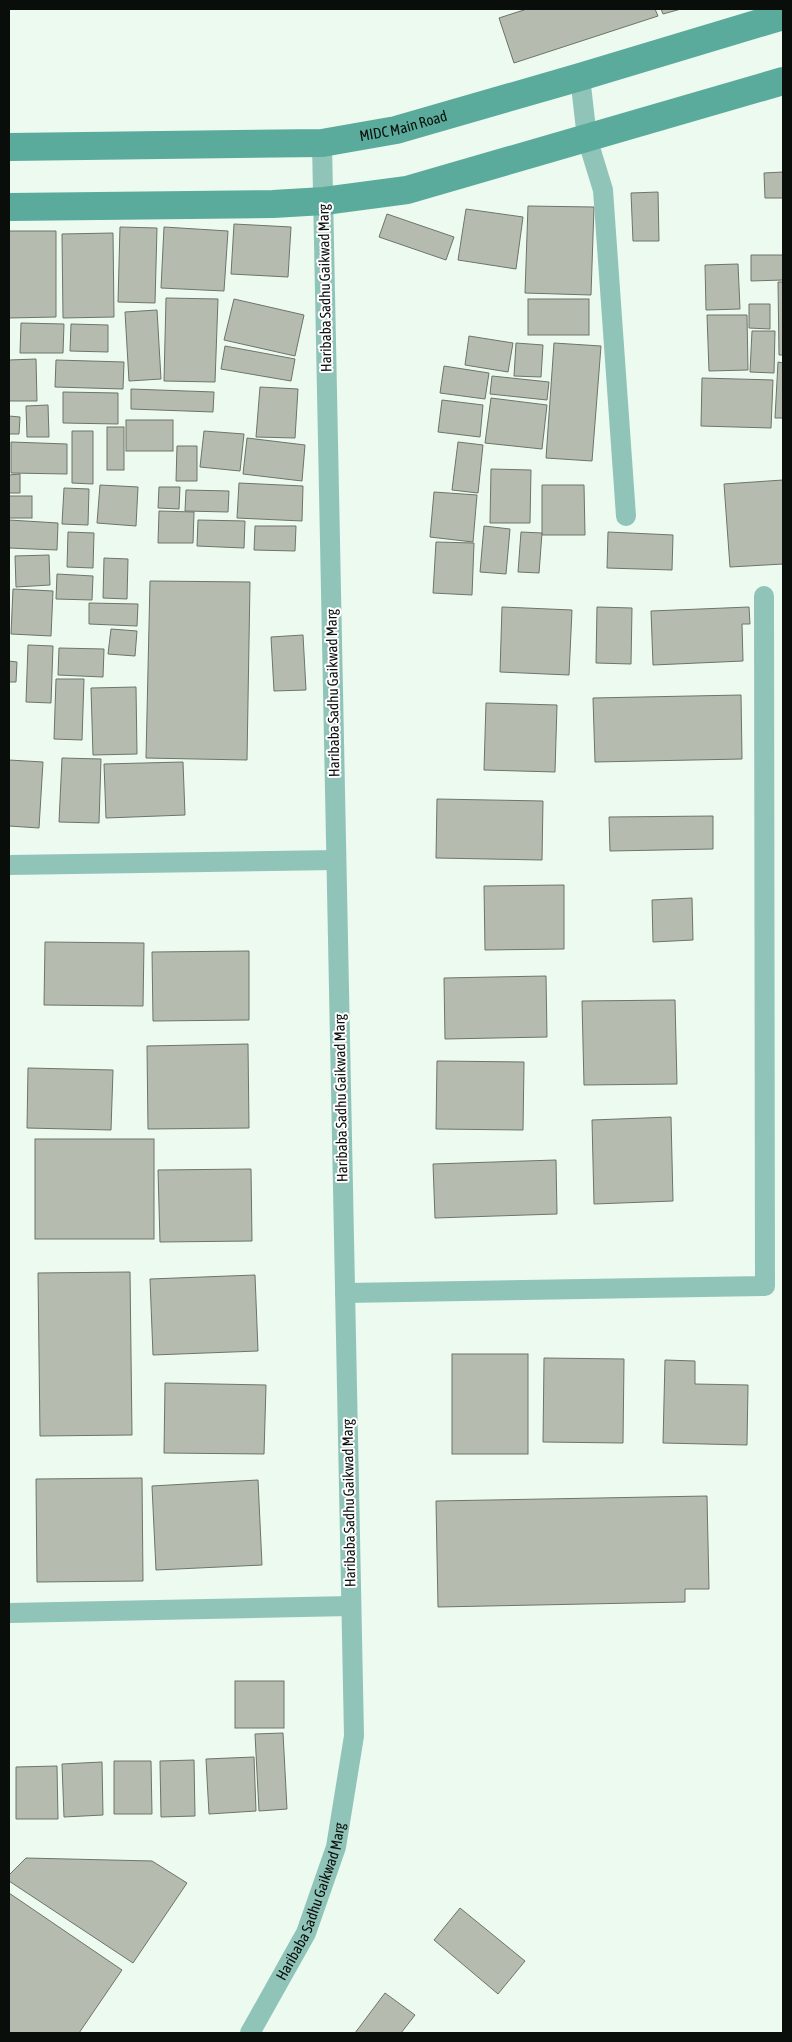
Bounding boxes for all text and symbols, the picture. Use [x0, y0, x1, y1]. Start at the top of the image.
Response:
street label: MIDC Main Road [358, 107, 449, 144]
street label: Haribaba Sadhu Gaikwad Marg [315, 203, 334, 372]
street label: Haribaba Sadhu Gaikwad Marg [323, 608, 342, 777]
street label: Haribaba Sadhu Gaikwad Marg [331, 1013, 350, 1182]
street label: Haribaba Sadhu Gaikwad Marg [339, 1418, 358, 1587]
street label: Haribaba Sadhu Gaikwad Marg [272, 1821, 348, 1983]

